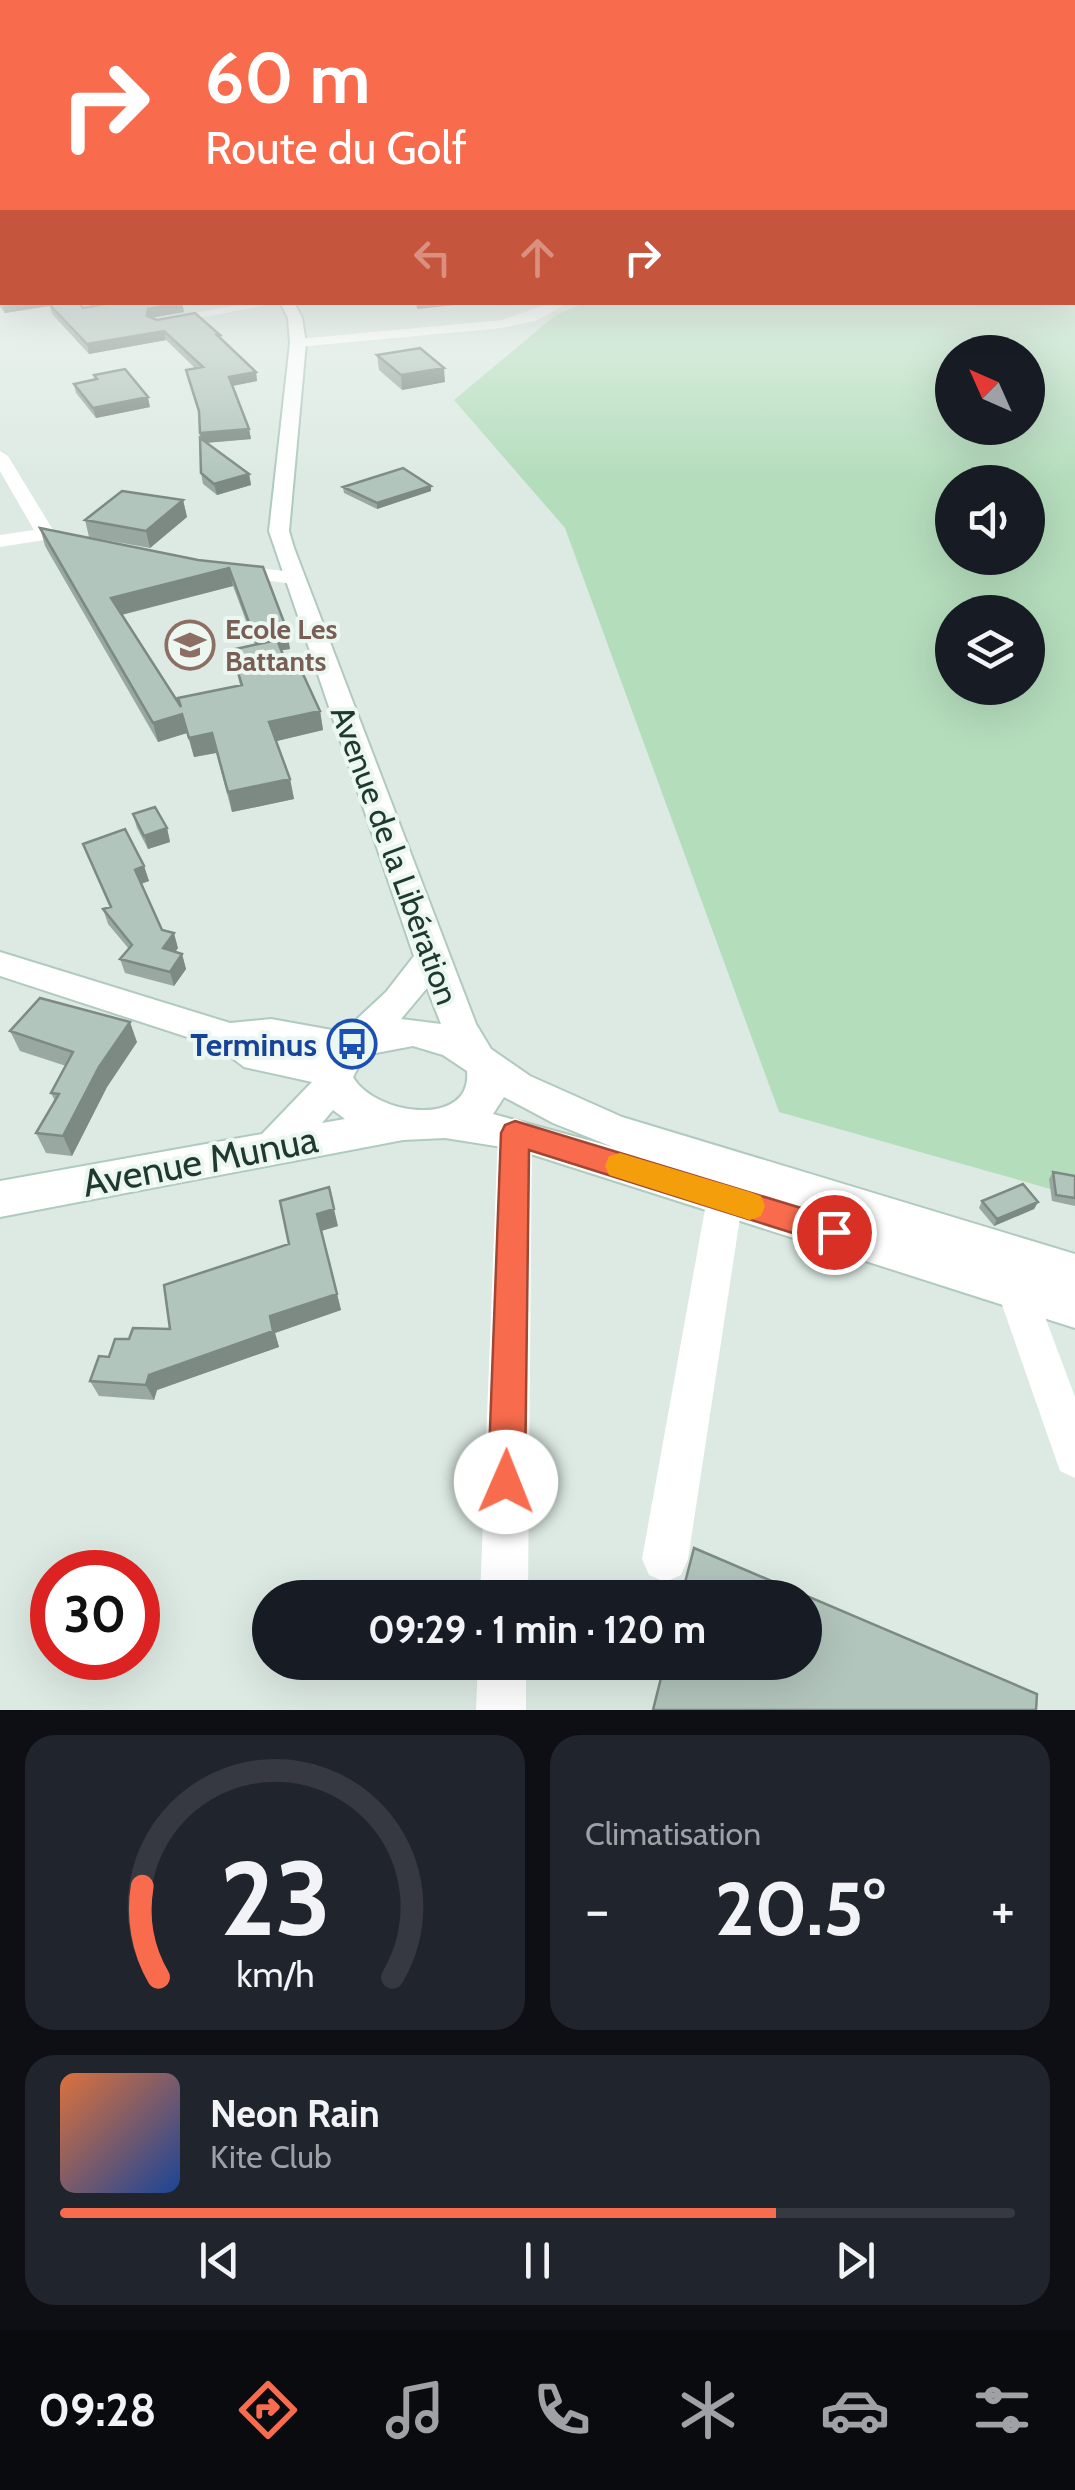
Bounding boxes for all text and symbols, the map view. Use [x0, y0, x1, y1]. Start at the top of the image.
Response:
text: 60 m [205, 35, 370, 121]
icon: right [40, 40, 170, 170]
text: Route du Golf [205, 121, 467, 175]
icon: left [405, 230, 460, 285]
icon: ahead [510, 230, 565, 285]
icon: right [615, 230, 670, 285]
north arrow [935, 335, 1045, 445]
map controls [935, 335, 1045, 705]
button: sound [935, 465, 1045, 575]
button: layers [935, 595, 1045, 705]
place label: Ecole Les Battants [225, 612, 337, 678]
school or university icon: Ecole Les Battants [164, 619, 216, 671]
street label: Avenue de la Libération [323, 700, 467, 1010]
bus stop icon: Terminus [326, 1018, 378, 1070]
place label: Terminus [190, 1025, 317, 1064]
street label: Avenue Munua [78, 1115, 322, 1207]
pin [792, 1190, 877, 1275]
icon: arrive [807, 1205, 862, 1260]
position arrow [454, 1430, 558, 1534]
speed limit sign: 30 [30, 1550, 160, 1680]
text: 09:29 · 1 min · 120 m [368, 1606, 706, 1653]
text: Climatisation [585, 1814, 761, 1853]
text: 23 [219, 1835, 331, 1961]
text: 20.5° [715, 1863, 885, 1954]
text: − [585, 1876, 609, 1943]
text: + [991, 1876, 1015, 1943]
text: km/h [236, 1953, 314, 1996]
text: Neon Rain [210, 2090, 380, 2137]
text: Kite Club [210, 2137, 332, 2176]
icon: previous [192, 2233, 247, 2288]
icon: pause [510, 2233, 565, 2288]
icon: next [828, 2233, 883, 2288]
icon: directions [233, 2375, 303, 2445]
icon: music [380, 2375, 450, 2445]
icon: phone [527, 2375, 597, 2445]
icon: climate [673, 2375, 743, 2445]
icon: car [820, 2375, 890, 2445]
icon: filters [967, 2375, 1037, 2445]
text: 09:28 [38, 2383, 156, 2437]

